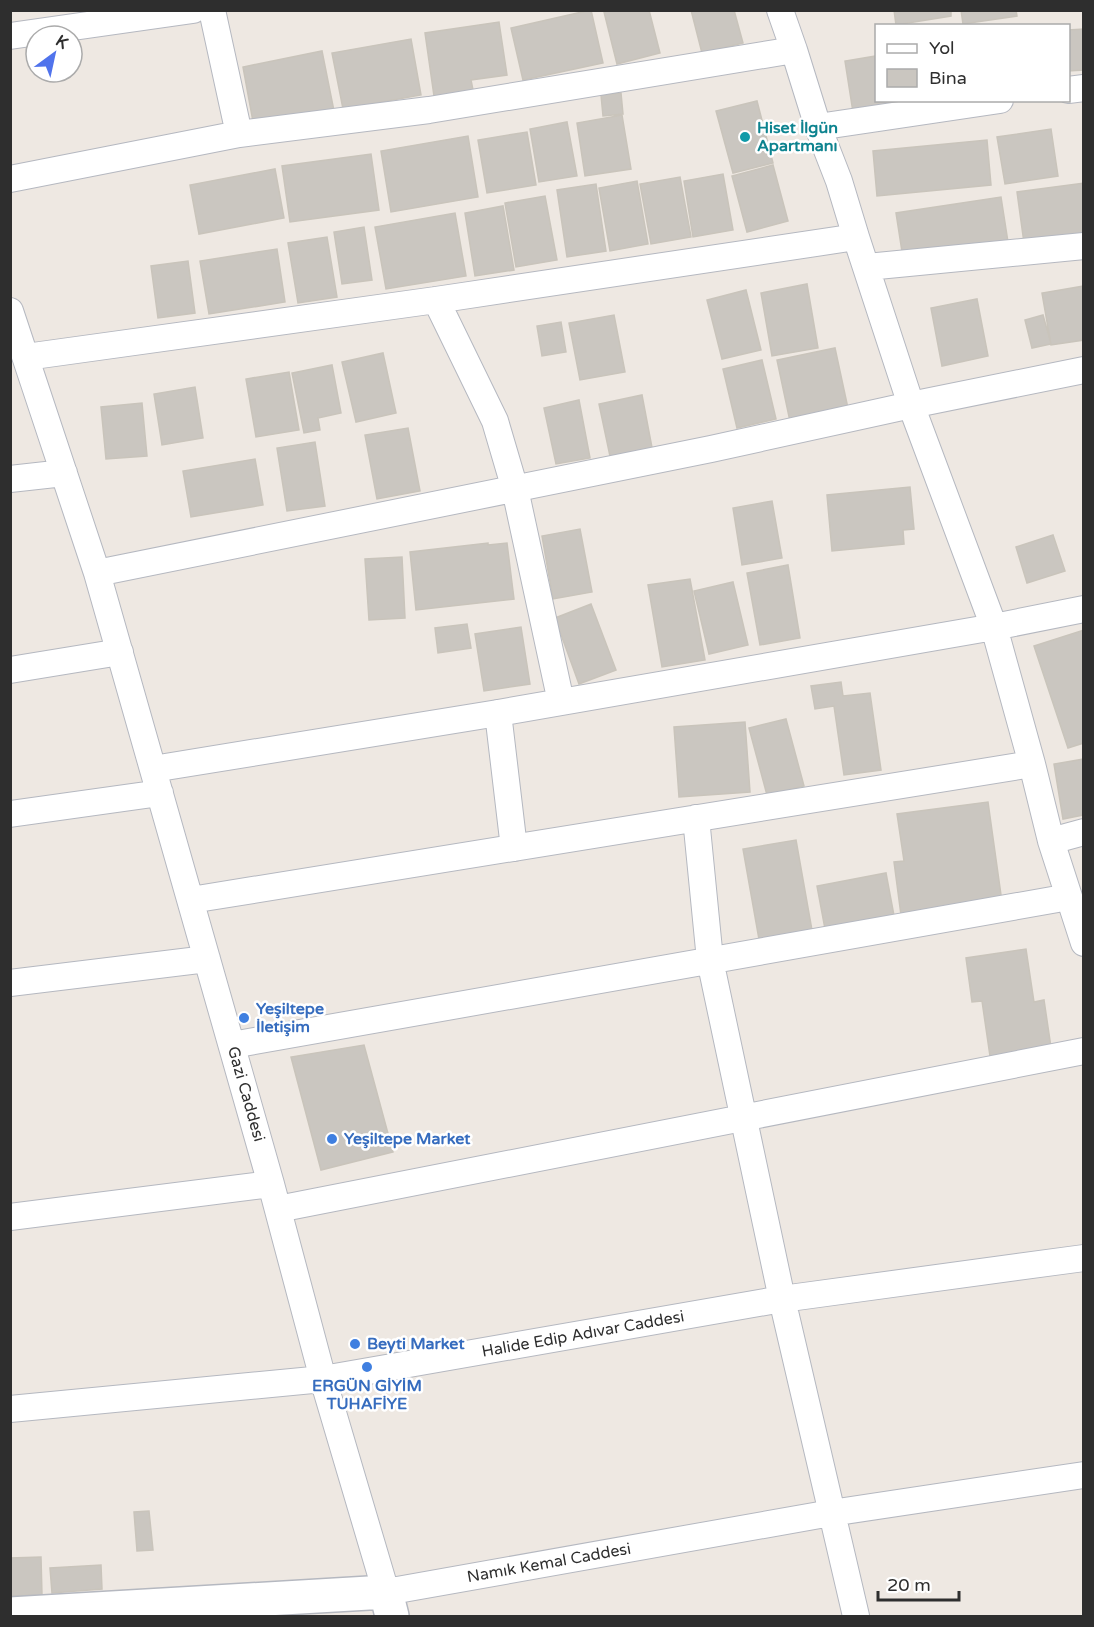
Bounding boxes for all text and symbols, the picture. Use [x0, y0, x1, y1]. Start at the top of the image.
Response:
north arrow [24, 24, 84, 84]
legend [875, 24, 1070, 102]
text: K [52, 31, 72, 54]
text: Yol [929, 37, 955, 59]
text: Bina [929, 67, 967, 89]
place label: Hiset İlgün Apartmanı [757, 118, 838, 156]
marker: Hiset İlgün Apartmanı [738, 130, 752, 144]
place label: Yeşiltepe İletişim [256, 999, 324, 1037]
marker: Yeşiltepe İletişim [237, 1011, 251, 1025]
street label: Gazi Caddesi [223, 1044, 269, 1144]
place label: Yeşiltepe Market [344, 1129, 471, 1149]
marker: Yeşiltepe Market [325, 1132, 339, 1146]
street label: Halide Edip Adıvar Caddesi [480, 1306, 686, 1362]
place label: Beyti Market [367, 1334, 465, 1354]
marker: Beyti Market [348, 1337, 362, 1351]
marker: ERGÜN GİYİM TUHAFİYE [360, 1360, 374, 1374]
place label: ERGÜN GİYİM TUHAFİYE [312, 1376, 422, 1414]
street label: Namık Kemal Caddesi [466, 1539, 632, 1587]
scale bar [878, 1564, 959, 1602]
text: 20 m [887, 1574, 931, 1596]

